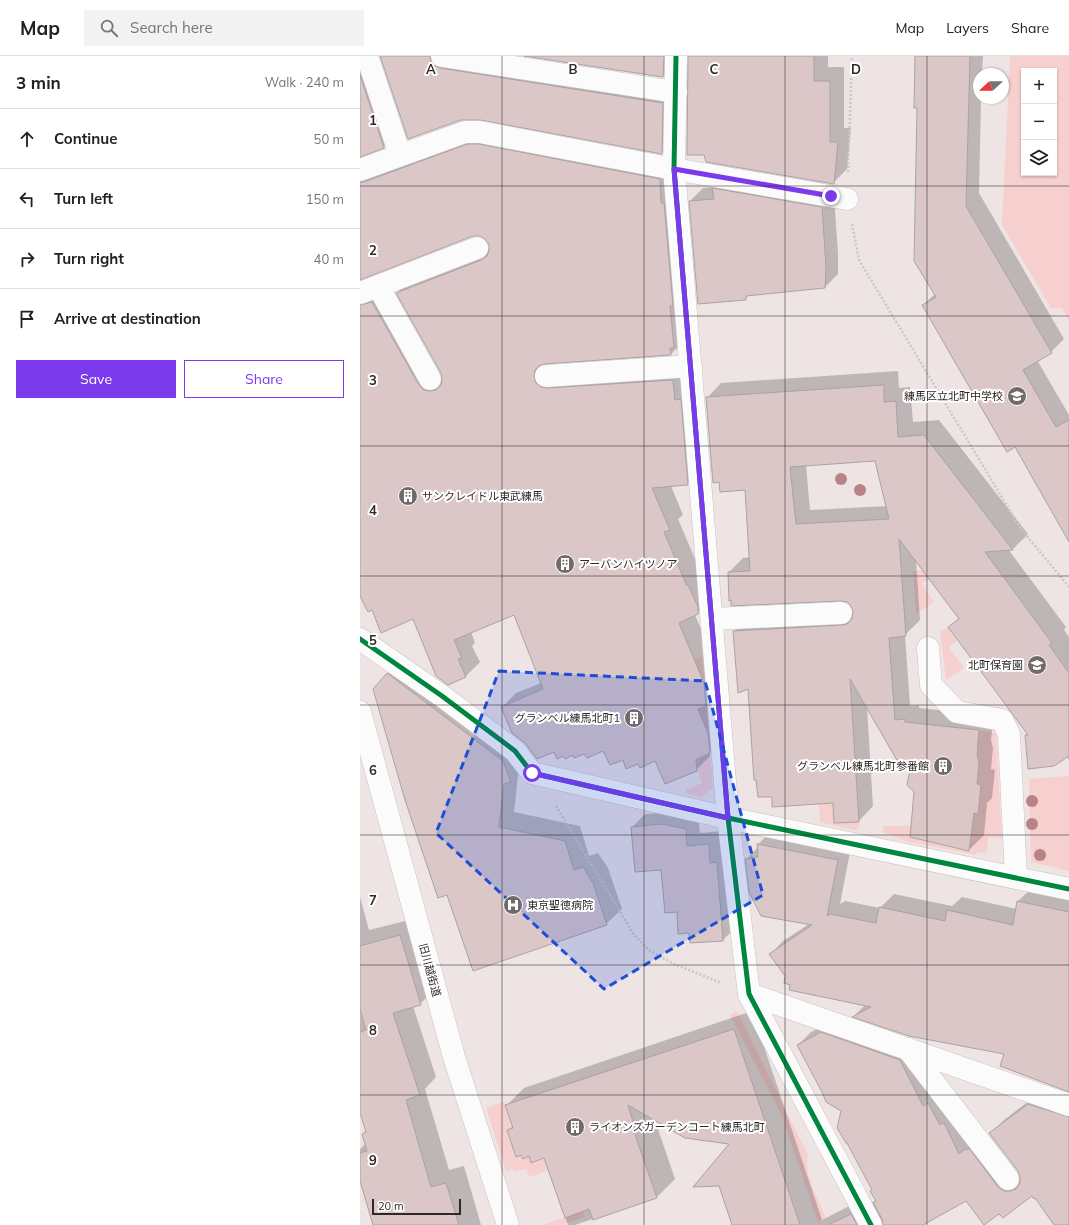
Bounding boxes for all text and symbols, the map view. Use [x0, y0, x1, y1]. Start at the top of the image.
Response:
search box [84, 10, 364, 46]
text: Map [20, 16, 60, 40]
icon: search [98, 17, 120, 39]
text: Search here [130, 18, 213, 37]
text: Map [895, 19, 924, 37]
text: Layers [946, 19, 989, 37]
text: Share [1011, 19, 1049, 37]
text: A [426, 61, 436, 77]
text: B [569, 61, 578, 77]
text: C [710, 61, 719, 77]
text: D [851, 61, 861, 77]
north arrow [973, 68, 1009, 104]
map controls [1021, 68, 1057, 176]
button: + [1021, 68, 1057, 104]
text: 3 min [16, 72, 61, 93]
text: Walk · 240 m [265, 74, 344, 90]
button: − [1021, 104, 1057, 140]
text: 1 [369, 112, 377, 128]
icon: ahead [16, 128, 38, 150]
text: Continue [54, 129, 117, 148]
text: 50 m [314, 131, 344, 147]
button: layers [1021, 140, 1057, 176]
route end [822, 187, 840, 205]
icon: left [16, 188, 38, 210]
text: Turn left [54, 189, 113, 208]
text: 150 m [306, 191, 344, 207]
text: 2 [369, 242, 377, 258]
icon: right [16, 248, 38, 270]
text: Turn right [54, 249, 124, 268]
text: 40 m [314, 251, 344, 267]
icon: arrive [16, 308, 38, 330]
text: Arrive at destination [54, 309, 201, 328]
button: Save [16, 360, 176, 398]
button: Share [184, 360, 344, 398]
text: 3 [369, 372, 377, 388]
school or university icon: 練馬区立北町中学校 [1006, 385, 1028, 407]
place label: 練馬区立北町中学校 [904, 389, 1003, 403]
building icon: サンクレイドル東武練馬 [397, 485, 419, 507]
place label: サンクレイドル東武練馬 [422, 489, 543, 503]
text: 4 [369, 502, 377, 518]
building icon: アーバンハイツノア [554, 553, 576, 575]
place label: アーバンハイツノア [579, 557, 678, 571]
text: 5 [369, 632, 377, 648]
school or university icon: 北町保育園 [1026, 654, 1048, 676]
place label: 北町保育園 [968, 658, 1023, 672]
building icon: グランベル練馬北町1 [623, 707, 645, 729]
place label: グランベル練馬北町1 [514, 711, 620, 725]
building icon: グランベル練馬北町参番館 [932, 755, 954, 777]
place label: グランベル練馬北町参番館 [797, 759, 929, 773]
text: 6 [369, 762, 377, 778]
route start [523, 764, 541, 782]
text: 7 [369, 892, 377, 908]
hospital icon: 東京聖徳病院 [502, 894, 524, 916]
place label: 東京聖徳病院 [527, 898, 593, 912]
street label: 旧川越街道 [416, 942, 444, 998]
text: 8 [369, 1022, 377, 1038]
building icon: ライオンズガーデンコート練馬北町 [564, 1116, 586, 1138]
place label: ライオンズガーデンコート練馬北町 [589, 1120, 765, 1134]
text: 9 [369, 1152, 377, 1168]
scale bar [372, 1197, 461, 1216]
text: 20 m [378, 1199, 404, 1213]

